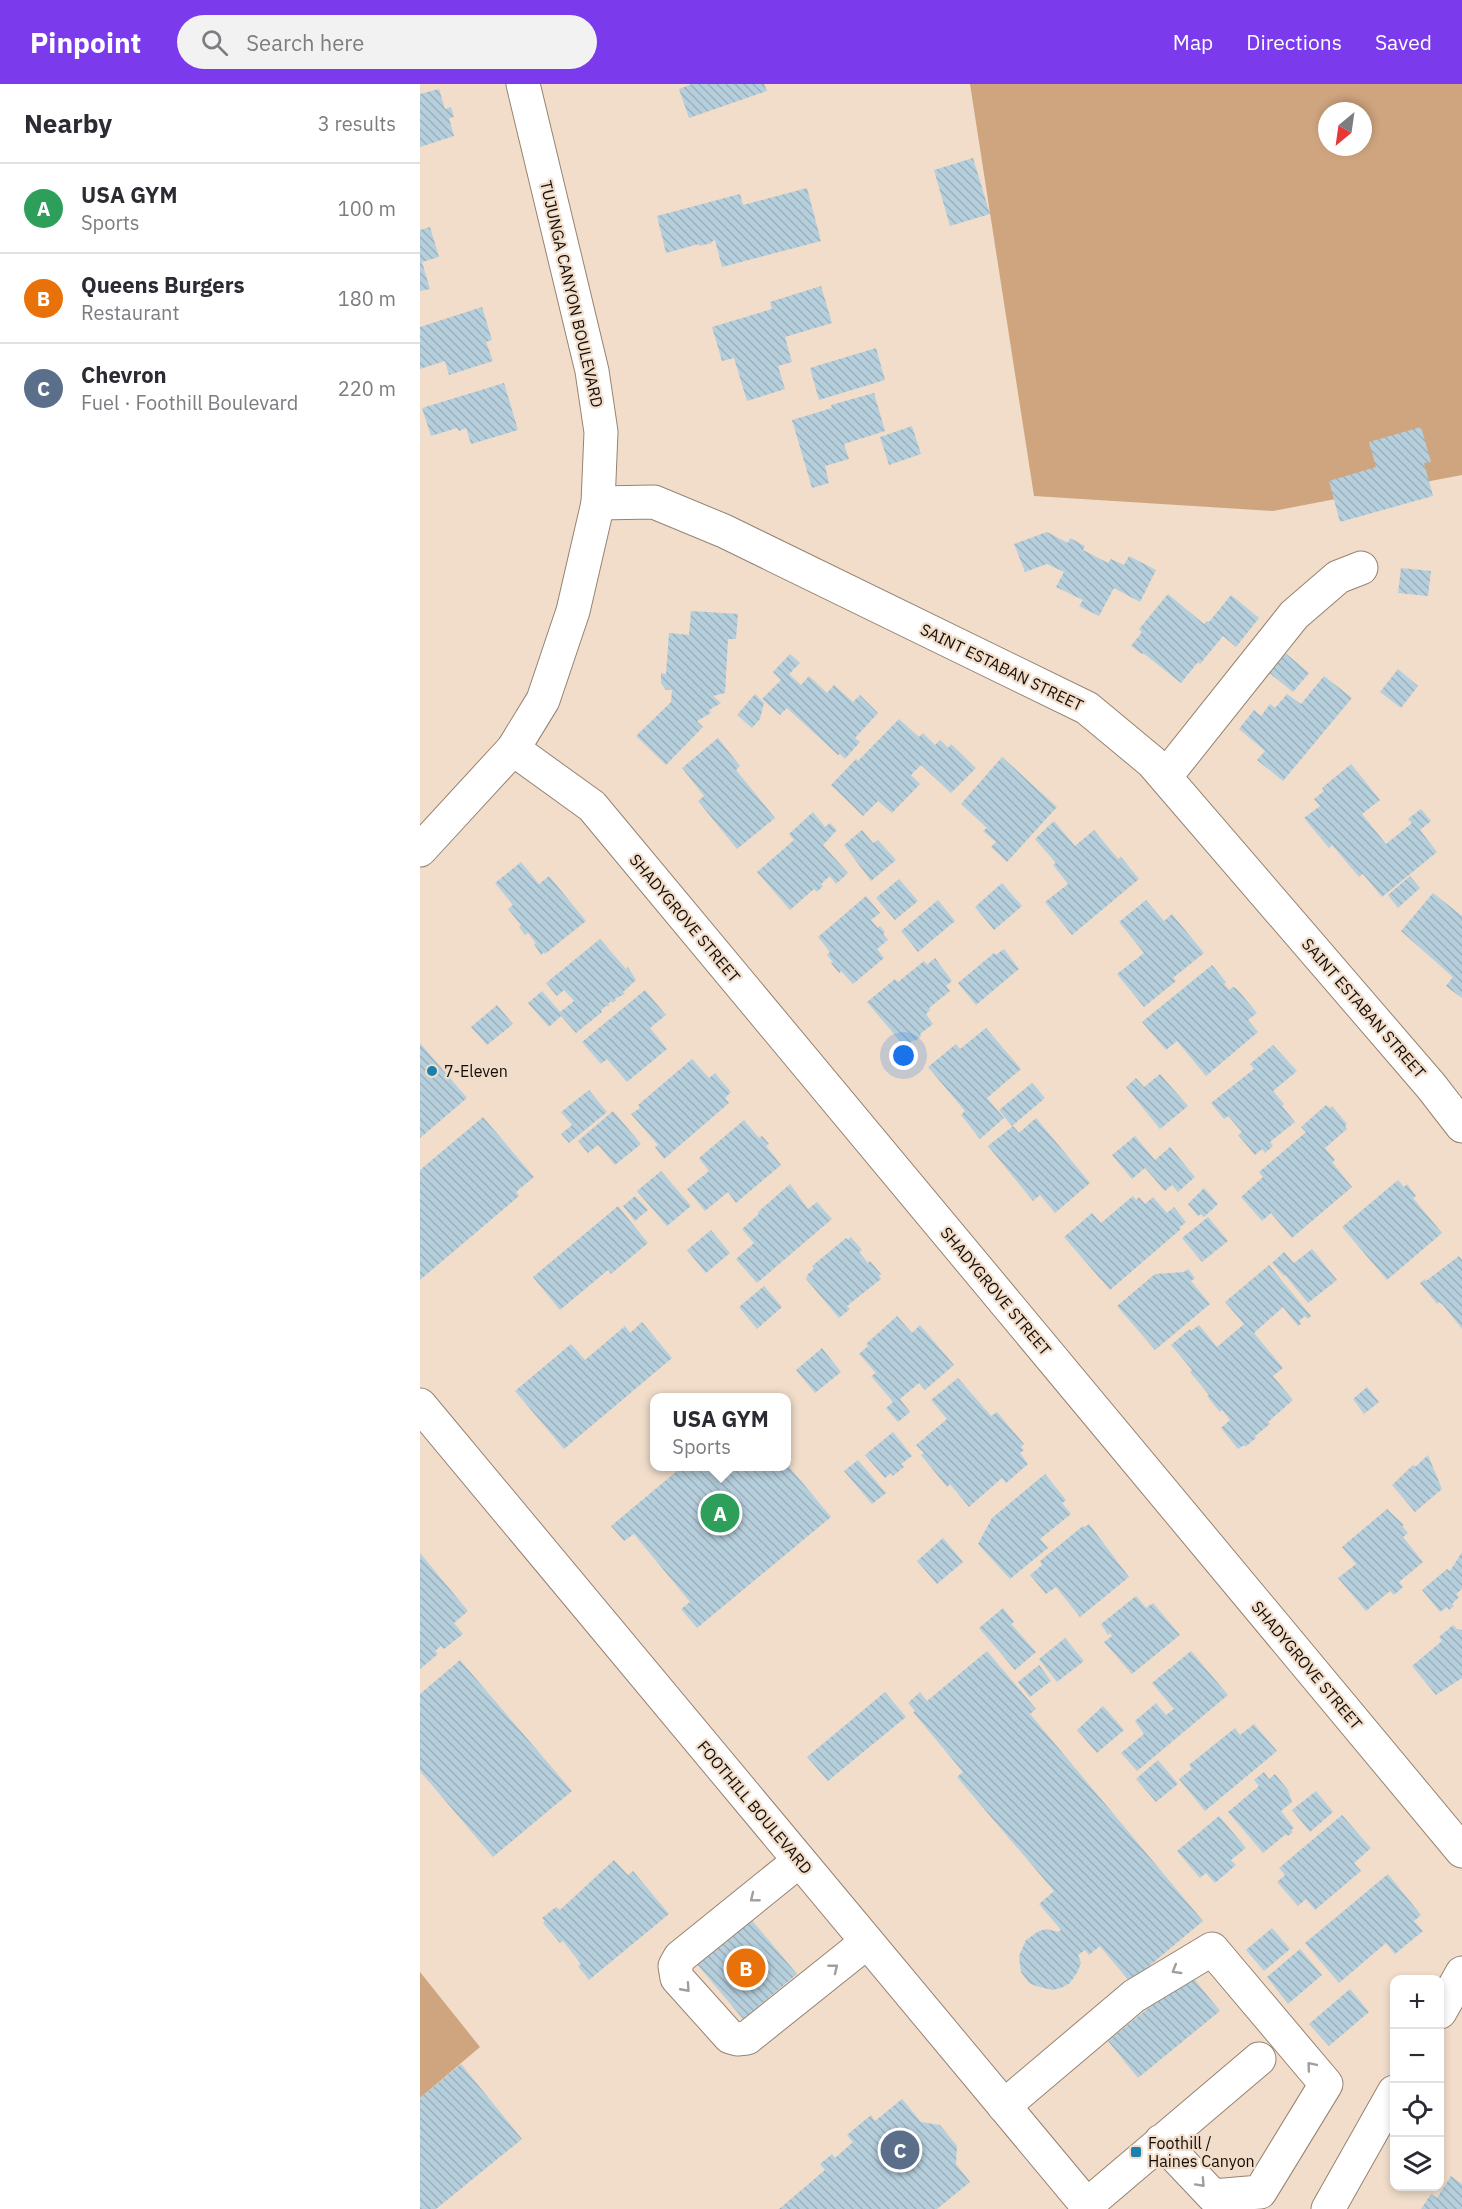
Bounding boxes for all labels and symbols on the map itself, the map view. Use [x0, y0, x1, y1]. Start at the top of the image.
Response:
north arrow [1318, 102, 1372, 156]
street label: TUJUNGA CANYON BOULEVARD [536, 179, 608, 409]
street label: SAINT ESTABAN STREET [917, 619, 1087, 715]
street label: SHADYGROVE STREET [625, 850, 745, 986]
street label: SAINT ESTABAN STREET [1298, 934, 1430, 1082]
your location [889, 1041, 918, 1070]
place label: 7-Eleven [444, 1061, 508, 1081]
marker: 7-Eleven [425, 1064, 439, 1078]
street label: SHADYGROVE STREET [936, 1223, 1056, 1359]
pin: A [700, 1490, 740, 1536]
street label: SHADYGROVE STREET [1247, 1597, 1367, 1733]
street label: FOOTHILL BOULEVARD [693, 1736, 817, 1878]
one-way arrow [750, 1891, 761, 1902]
pin: B [726, 1946, 766, 1990]
one-way arrow [1172, 1963, 1182, 1975]
one-way arrow [827, 1965, 838, 1976]
one-way arrow [679, 1981, 690, 1992]
one-way arrow [1307, 2062, 1318, 2073]
pin: C [880, 2128, 920, 2172]
place label: Foothill / Haines Canyon [1148, 2133, 1255, 2171]
marker: Foothill / Haines Canyon [1129, 2145, 1143, 2159]
one-way arrow [1194, 2177, 1205, 2187]

